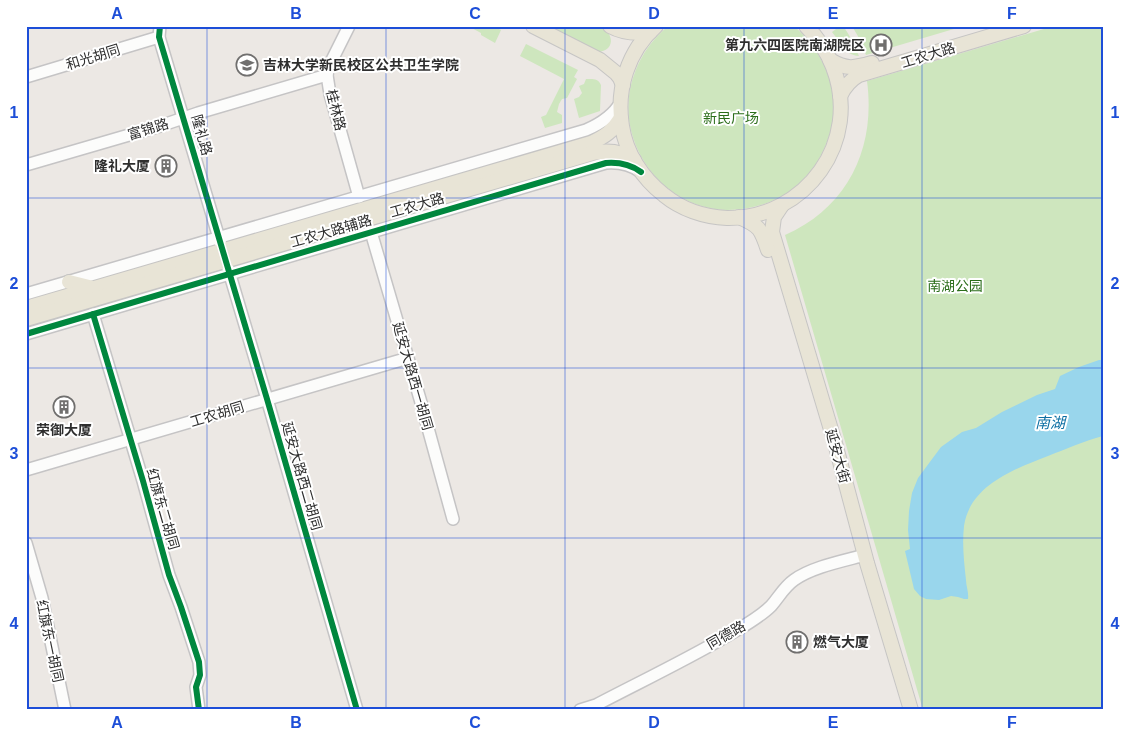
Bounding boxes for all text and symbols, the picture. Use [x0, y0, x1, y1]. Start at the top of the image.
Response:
text: A [111, 5, 123, 22]
text: B [290, 5, 302, 22]
text: C [469, 5, 481, 22]
text: D [648, 5, 660, 22]
text: E [828, 5, 839, 22]
text: F [1007, 5, 1017, 22]
hospital icon: 第九六四医院南湖院区 [869, 33, 893, 57]
place label: 第九六四医院南湖院区 [725, 37, 865, 53]
street label: 工农大路 [899, 39, 957, 71]
street label: 和光胡同 [64, 41, 122, 73]
school or university icon: 吉林大学新民校区公共卫生学院 [235, 53, 259, 77]
place label: 吉林大学新民校区公共卫生学院 [263, 57, 459, 73]
street label: 桂林路 [323, 88, 349, 132]
text: 1 [10, 104, 19, 121]
text: 1 [1111, 104, 1120, 121]
park label: 新民广场 [703, 110, 759, 126]
street label: 隆礼路 [189, 113, 215, 157]
street label: 富锦路 [126, 115, 170, 143]
building icon: 隆礼大厦 [154, 154, 178, 178]
place label: 隆礼大厦 [94, 158, 150, 174]
street label: 工农大路 [388, 190, 446, 220]
street label: 工农大路辅路 [288, 212, 374, 250]
text: 2 [10, 275, 19, 292]
text: 2 [1111, 275, 1120, 292]
park label: 南湖公园 [927, 278, 983, 294]
street label: 延安大路西一胡同 [390, 320, 436, 432]
building icon: 荣御大厦 [52, 395, 76, 419]
street label: 工农胡同 [188, 398, 246, 430]
water label: 南湖 [1035, 414, 1067, 431]
street label: 延安大路西二胡同 [279, 420, 325, 532]
place label: 荣御大厦 [36, 422, 92, 438]
street label: 延安大街 [823, 427, 853, 485]
text: 3 [10, 445, 19, 462]
text: 3 [1111, 445, 1120, 462]
street label: 红旗东二胡同 [144, 466, 182, 552]
street label: 红旗东一胡同 [33, 598, 67, 684]
text: 4 [10, 615, 19, 632]
text: 4 [1111, 615, 1120, 632]
street label: 同德路 [704, 618, 748, 652]
building icon: 燃气大厦 [785, 630, 809, 654]
place label: 燃气大厦 [813, 634, 869, 650]
text: A [111, 714, 123, 731]
text: B [290, 714, 302, 731]
text: C [469, 714, 481, 731]
text: D [648, 714, 660, 731]
text: E [828, 714, 839, 731]
text: F [1007, 714, 1017, 731]

